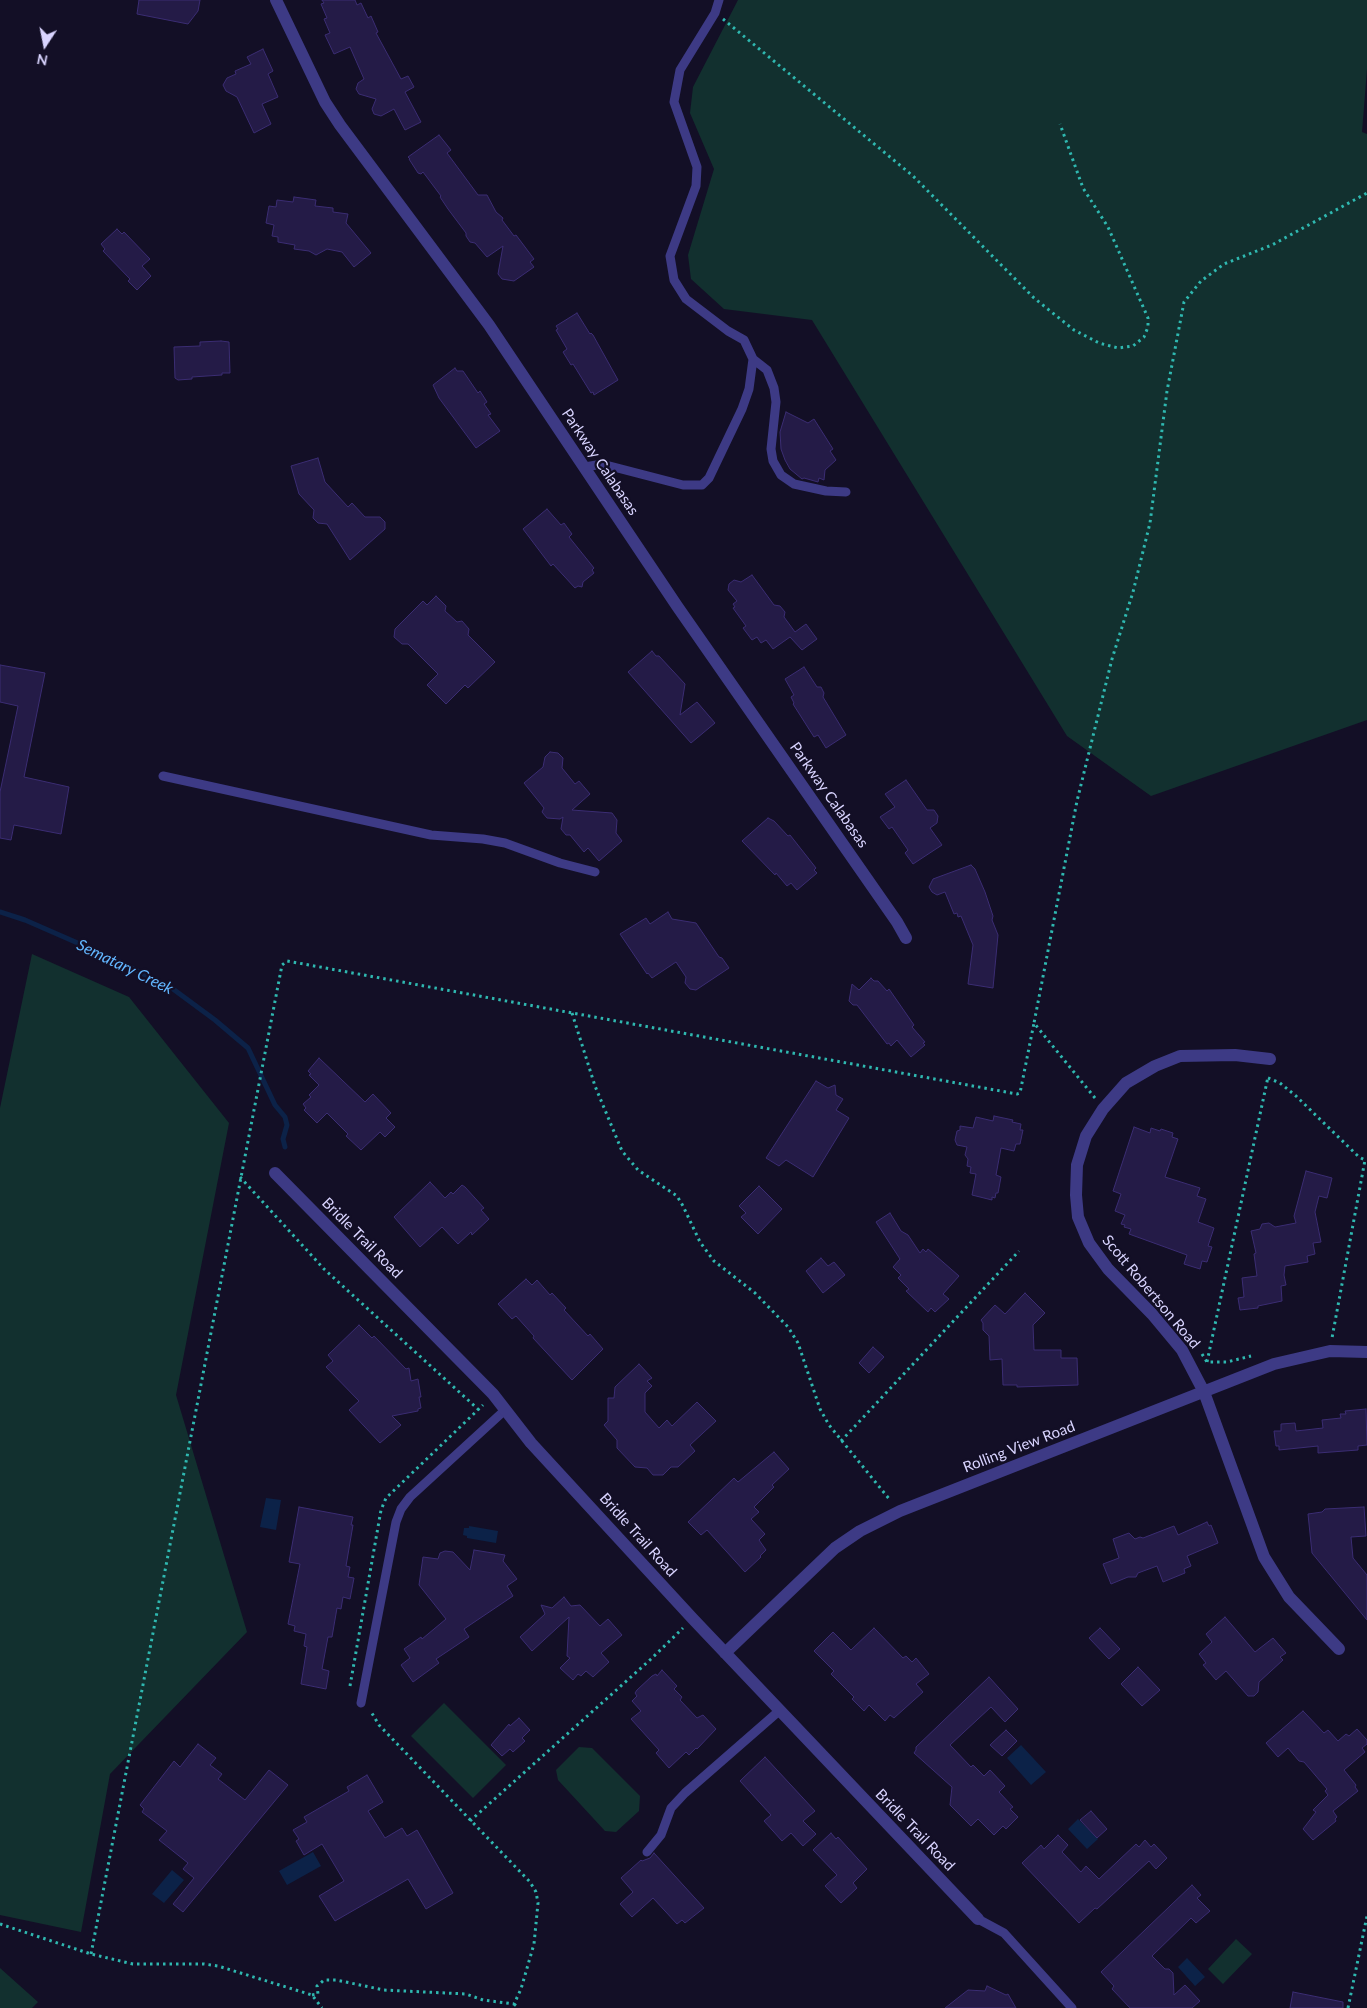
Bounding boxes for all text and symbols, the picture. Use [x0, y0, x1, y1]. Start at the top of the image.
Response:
north arrow [20, 20, 70, 70]
text: N [35, 51, 49, 70]
street label: Parkway Calabasas [558, 405, 642, 519]
street label: Parkway Calabasas [786, 739, 872, 851]
water label: Sematary Creek [74, 935, 176, 999]
street label: Bridle Trail Road [318, 1194, 406, 1282]
street label: Scott Robertson Road [1098, 1232, 1204, 1352]
street label: Rolling View Road [960, 1417, 1078, 1477]
street label: Bridle Trail Road [596, 1489, 680, 1581]
street label: Bridle Trail Road [872, 1785, 958, 1875]

